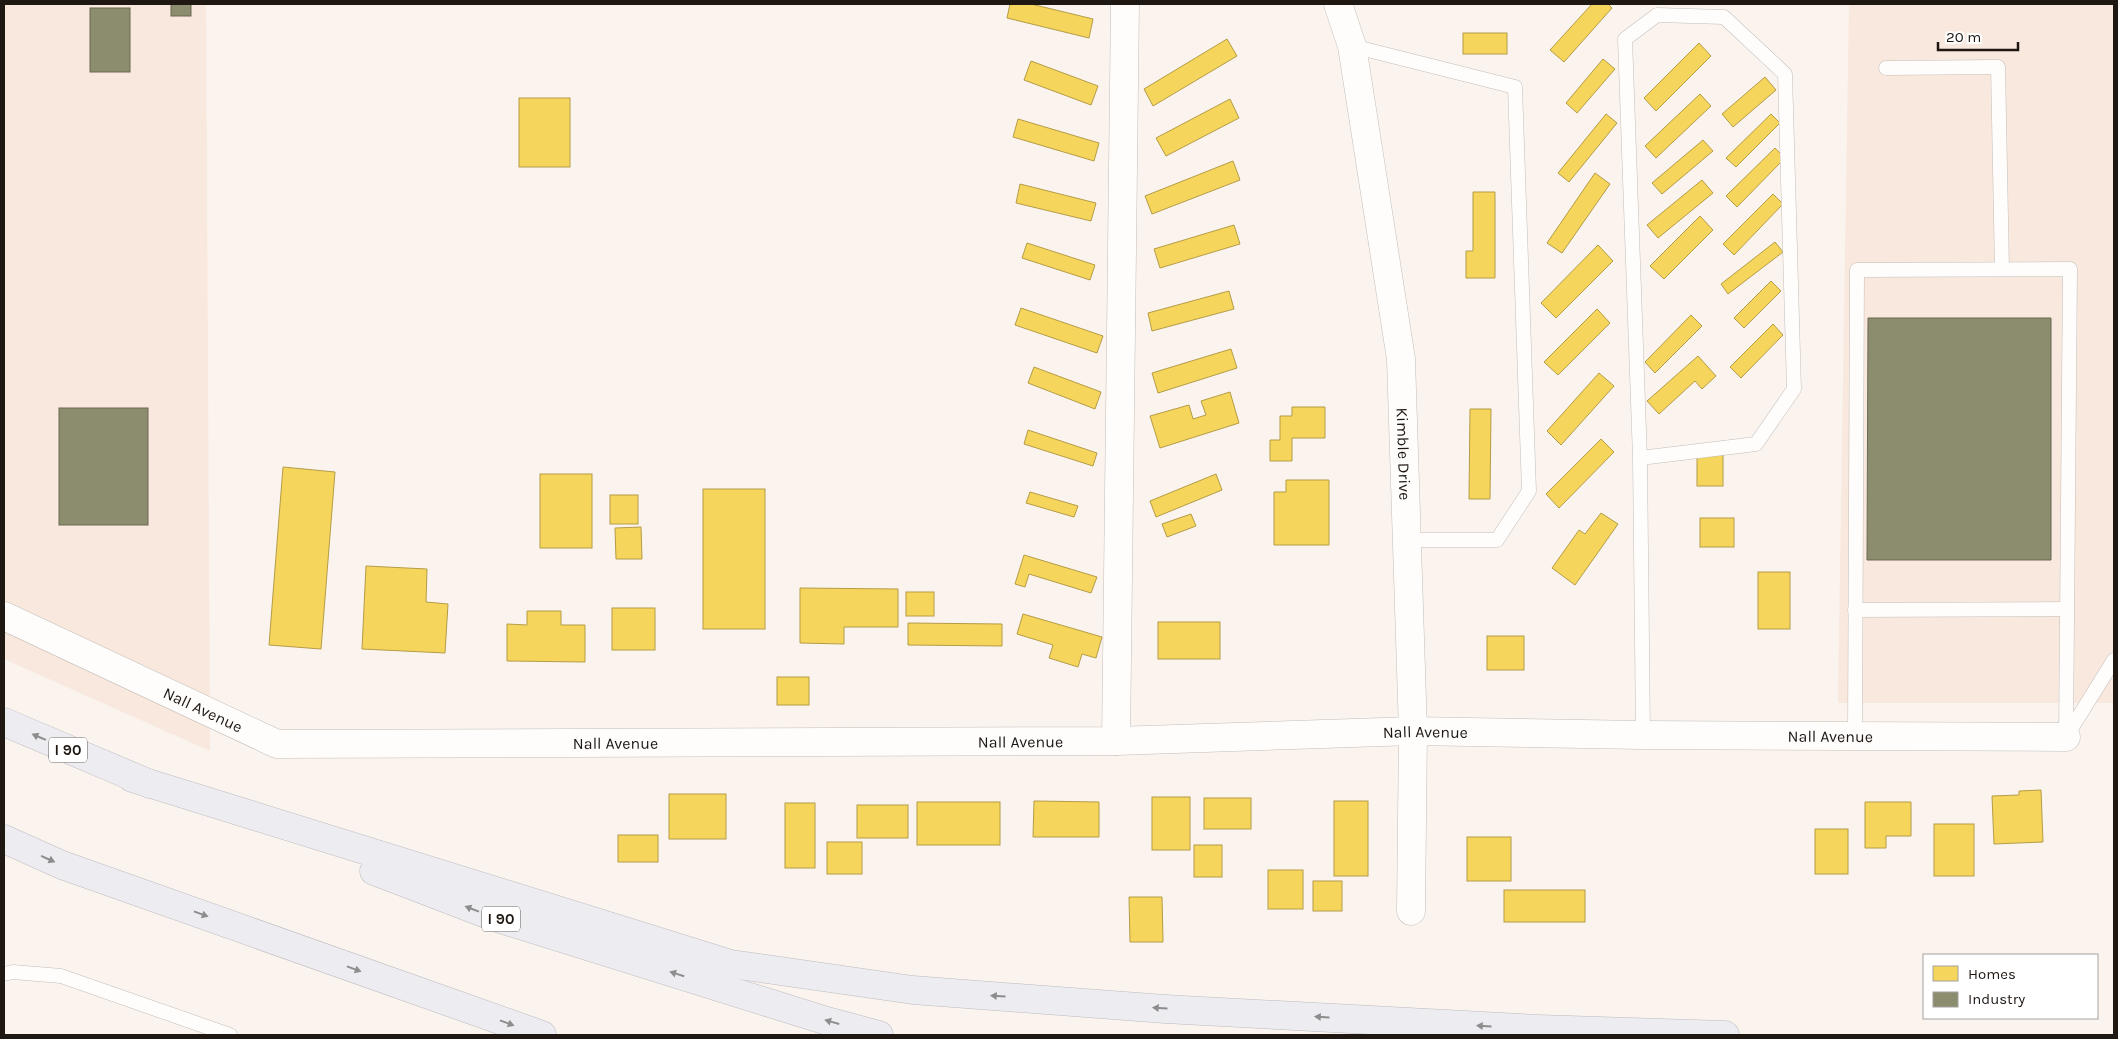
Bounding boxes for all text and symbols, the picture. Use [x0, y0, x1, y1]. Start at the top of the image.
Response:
scale bar [1938, 20, 2018, 52]
text: 20 m [1946, 28, 1981, 46]
street label: Kimble Drive [1393, 407, 1415, 501]
street label: Nall Avenue [161, 683, 246, 736]
street label: Nall Avenue [1382, 721, 1468, 742]
street label: Nall Avenue [1788, 726, 1873, 746]
street label: Nall Avenue [978, 732, 1063, 751]
one-way arrow [32, 733, 46, 741]
street label: Nall Avenue [573, 733, 658, 752]
road number: I 90 [49, 738, 87, 762]
one-way arrow [41, 855, 55, 863]
one-way arrow [465, 904, 479, 912]
road number: I 90 [482, 906, 520, 932]
one-way arrow [194, 910, 209, 918]
legend [1923, 954, 2098, 1019]
one-way arrow [347, 965, 362, 973]
text: Homes [1968, 965, 2016, 983]
one-way arrow [669, 970, 684, 978]
text: Industry [1968, 990, 2025, 1008]
one-way arrow [989, 992, 1005, 1000]
one-way arrow [1151, 1004, 1167, 1012]
one-way arrow [1314, 1013, 1330, 1021]
one-way arrow [824, 1018, 839, 1026]
one-way arrow [500, 1020, 515, 1027]
one-way arrow [1476, 1021, 1492, 1029]

